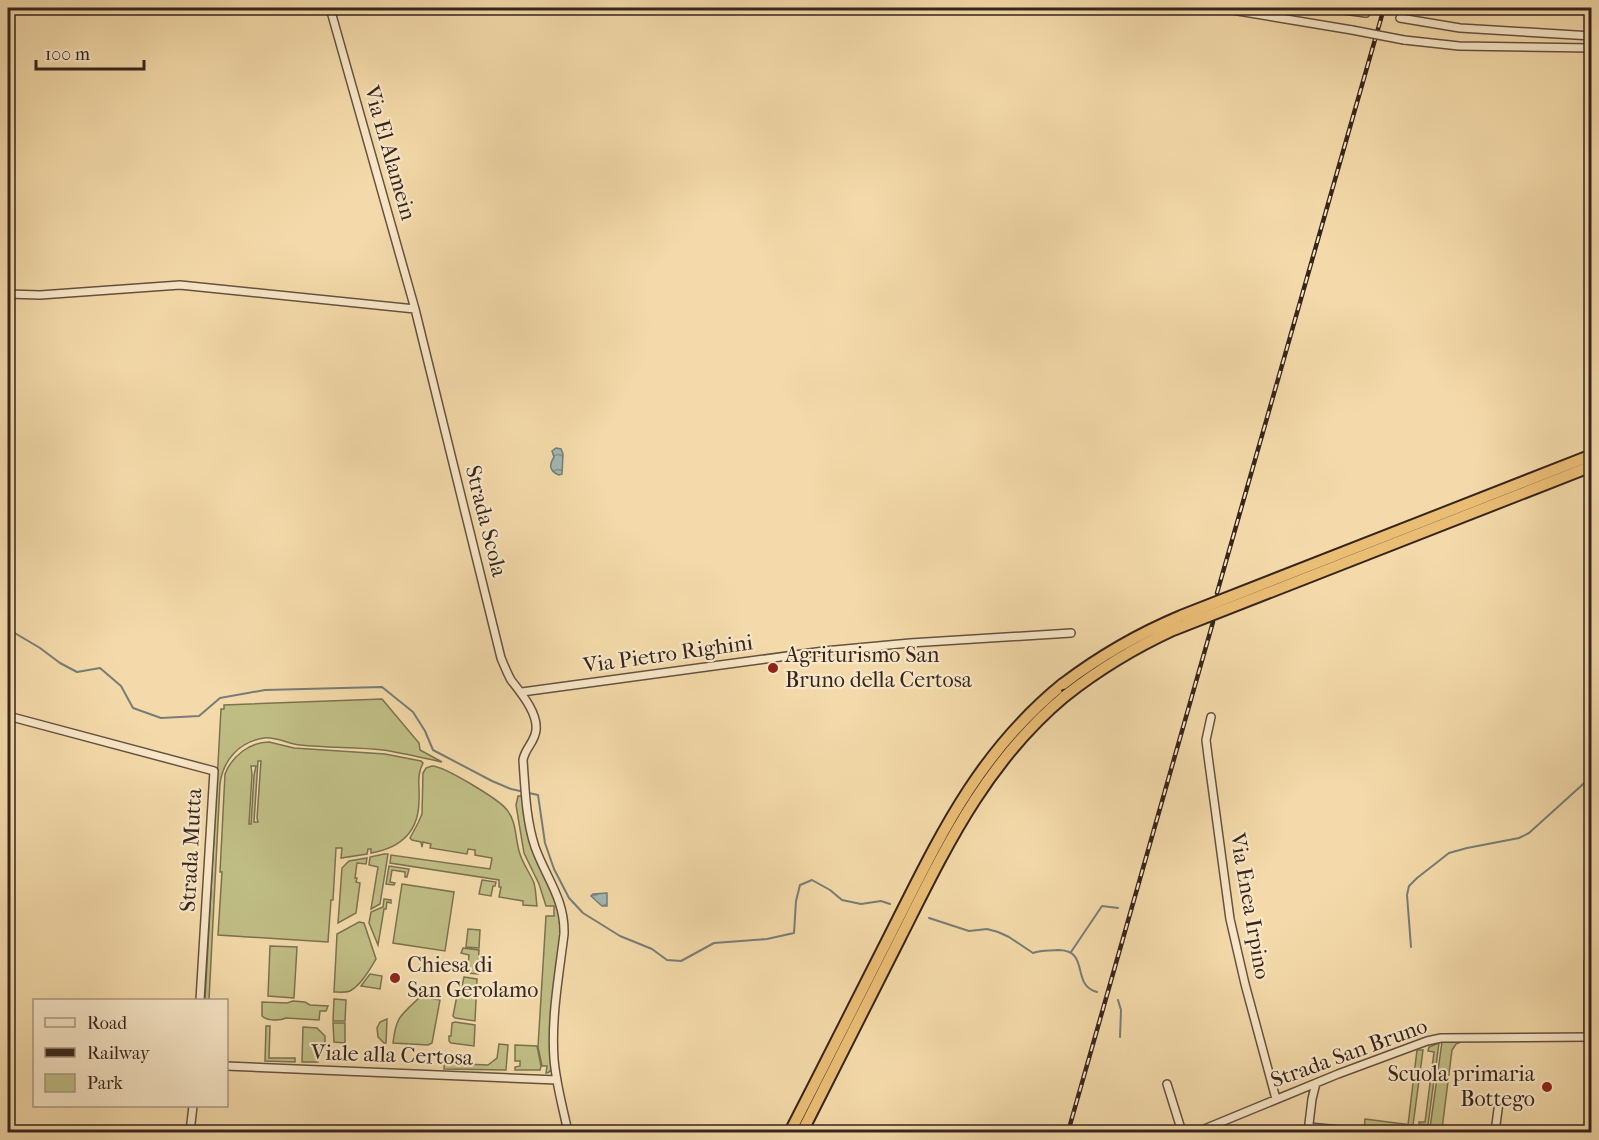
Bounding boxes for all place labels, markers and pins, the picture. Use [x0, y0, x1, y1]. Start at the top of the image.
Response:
place label: Agriturismo San Bruno della Certosa [784, 642, 973, 693]
marker: Agriturismo San Bruno della Certosa [766, 661, 780, 675]
place label: Chiesa di San Gerolamo [407, 952, 538, 1003]
marker: Chiesa di San Gerolamo [388, 971, 402, 985]
place label: Scuola primaria Bottego [1387, 1061, 1536, 1112]
marker: Scuola primaria Bottego [1540, 1080, 1554, 1094]

